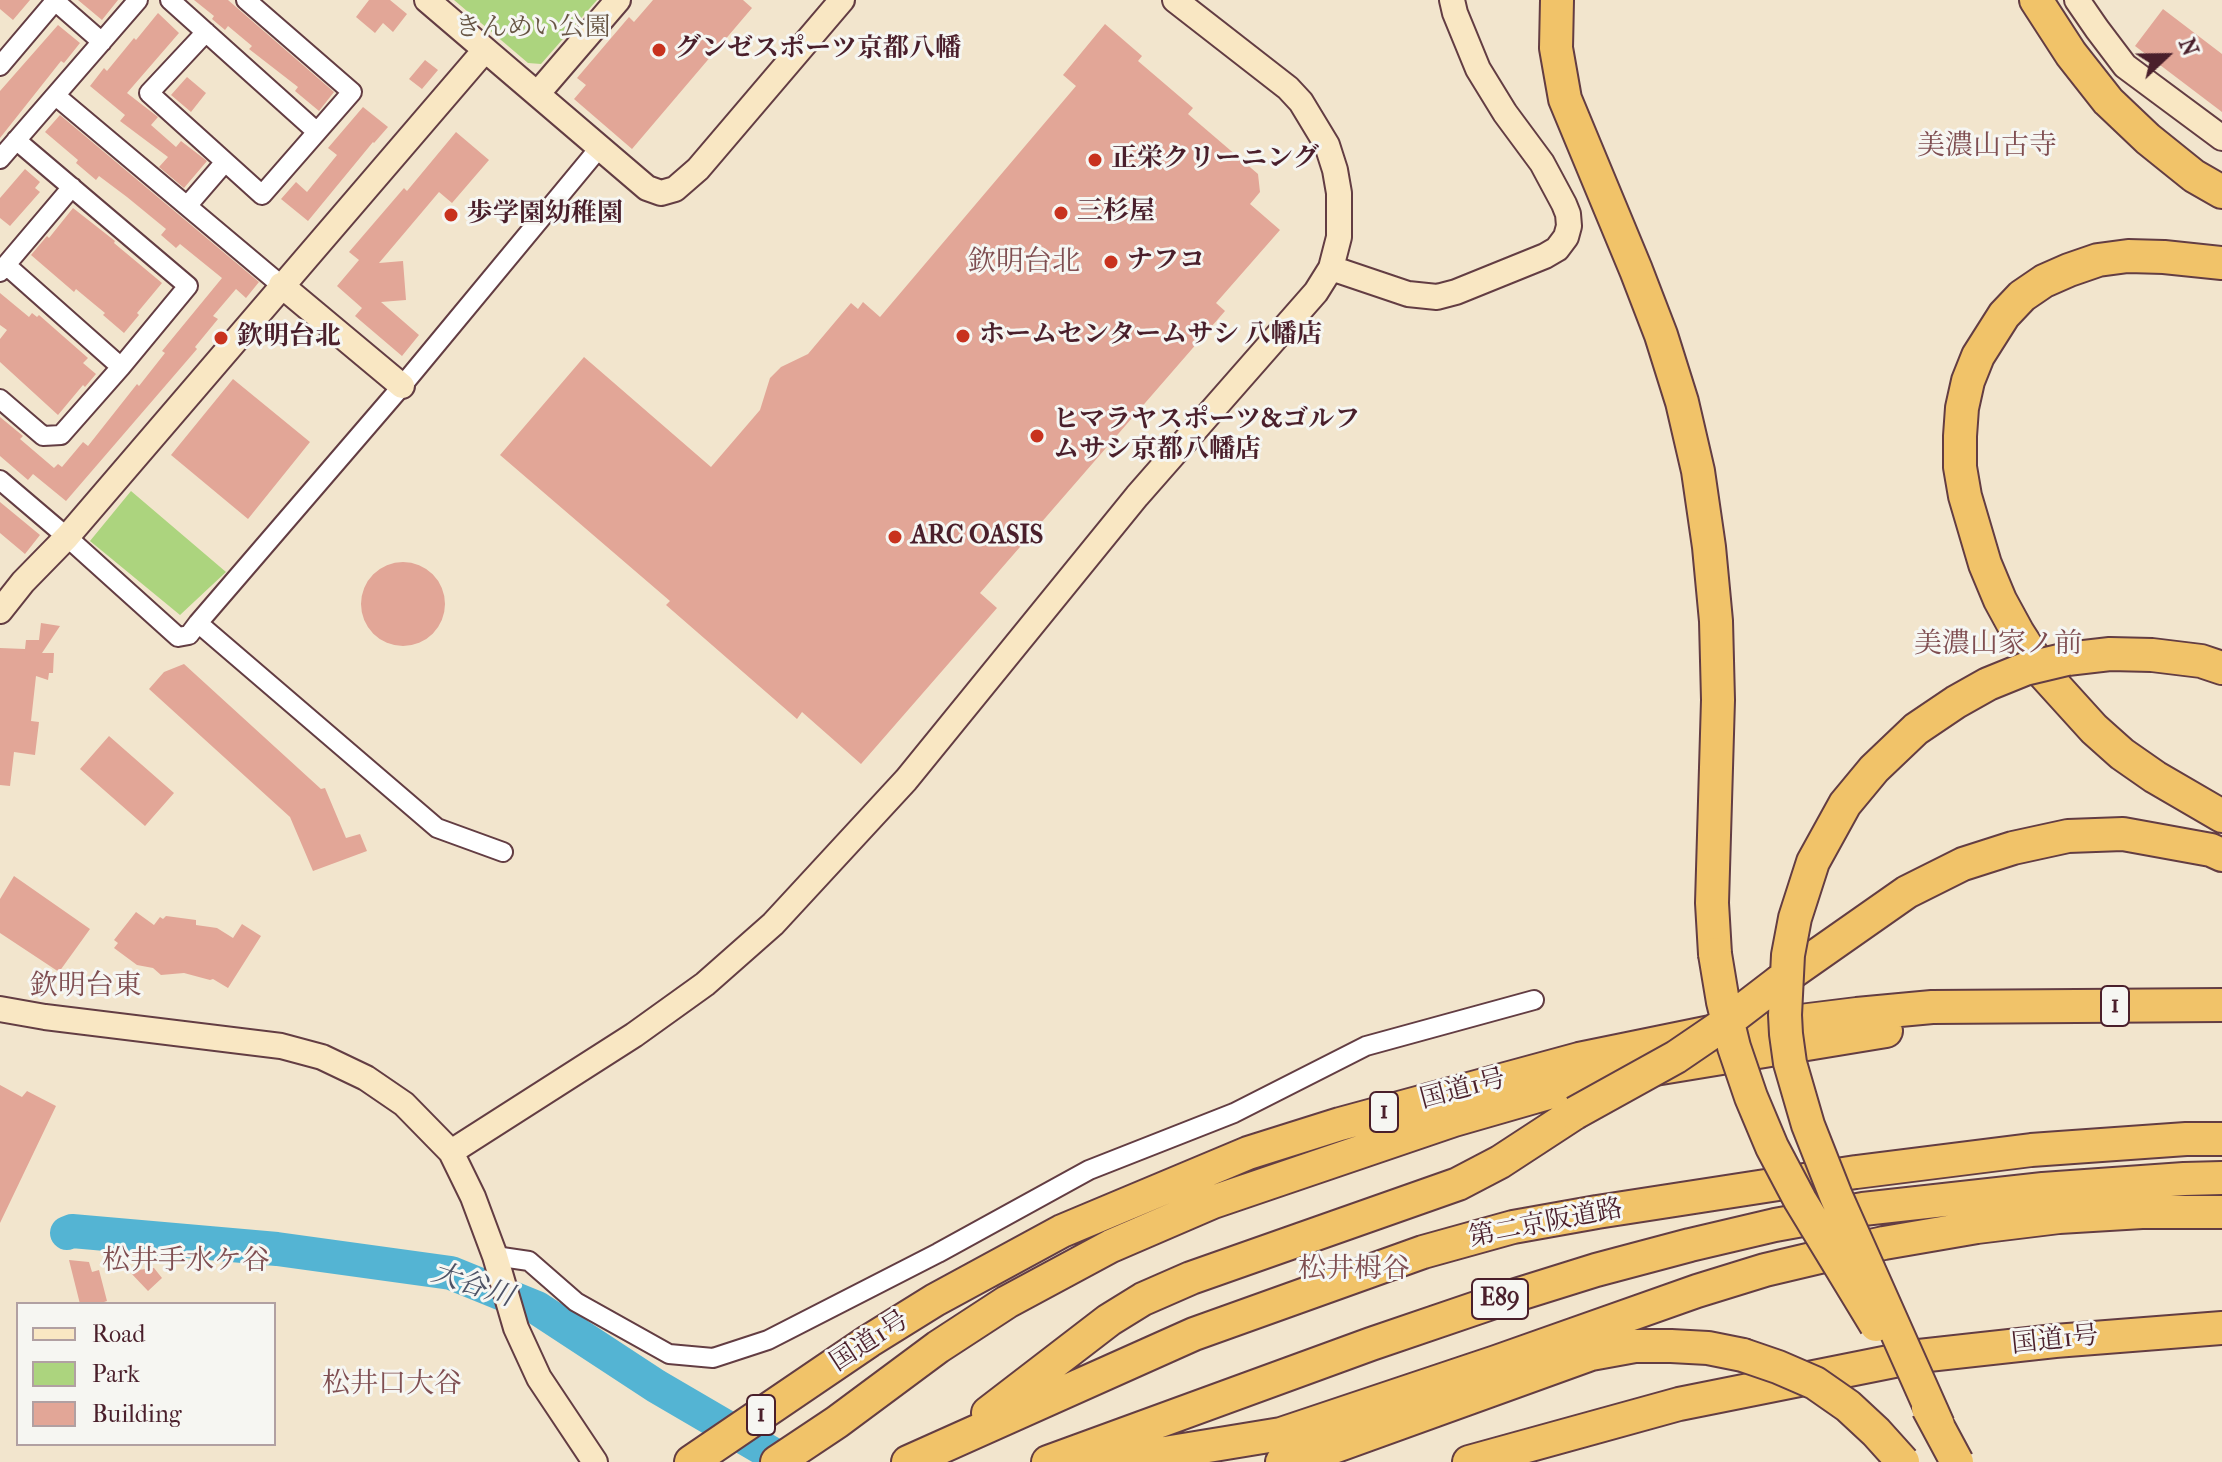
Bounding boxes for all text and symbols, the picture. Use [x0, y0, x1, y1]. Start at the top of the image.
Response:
park label: きんめい公園 [455, 13, 611, 45]
north arrow [2126, 16, 2206, 96]
place label: グンゼスポーツ京都八幡 [675, 34, 961, 66]
text: N [2173, 34, 2203, 60]
marker: グンゼスポーツ京都八幡 [650, 41, 668, 59]
district label: 美濃山古寺 [1917, 130, 2057, 164]
place label: 正栄クリーニング [1111, 144, 1319, 176]
marker: 正栄クリーニング [1086, 151, 1104, 169]
place label: 三杉屋 [1077, 197, 1155, 229]
place label: 歩学園幼稚園 [467, 199, 623, 231]
marker: 三杉屋 [1052, 204, 1070, 222]
marker: 歩学園幼稚園 [442, 206, 460, 224]
district label: 欽明台北 [968, 246, 1080, 280]
place label: ナフコ [1127, 246, 1205, 278]
marker: ナフコ [1102, 253, 1120, 271]
place label: ホームセンタームサシ 八幡店 [979, 320, 1323, 352]
place label: 欽明台北 [237, 322, 341, 354]
marker: ホームセンタームサシ 八幡店 [954, 327, 972, 345]
marker: 欽明台北 [212, 329, 230, 347]
place label: ヒマラヤスポーツ&ゴルフ ムサシ京都八幡店 [1053, 405, 1360, 466]
marker: ヒマラヤスポーツ&ゴルフ ムサシ京都八幡店 [1028, 427, 1046, 445]
place label: ARC OASIS [911, 521, 1043, 553]
marker: ARC OASIS [886, 528, 904, 546]
district label: 美濃山家ノ前 [1914, 628, 2082, 662]
district label: 欽明台東 [30, 970, 142, 1004]
road number: 1 [2101, 986, 2129, 1026]
street label: 国道1号 [1417, 1064, 1509, 1116]
road number: 1 [1370, 1092, 1398, 1132]
street label: 第二京阪道路 [1466, 1194, 1626, 1254]
district label: 松井手水ケ谷 [102, 1245, 270, 1279]
district label: 松井栂谷 [1298, 1253, 1410, 1287]
water label: 大谷川 [427, 1257, 517, 1315]
road number: E89 [1472, 1279, 1528, 1319]
legend [16, 1302, 276, 1446]
street label: 国道1号 [825, 1305, 915, 1379]
text: Road [92, 1320, 145, 1348]
street label: 国道1号 [2010, 1321, 2100, 1361]
text: Park [92, 1360, 140, 1388]
district label: 松井口大谷 [322, 1368, 462, 1402]
road number: 1 [747, 1395, 775, 1435]
text: Building [92, 1400, 182, 1428]

